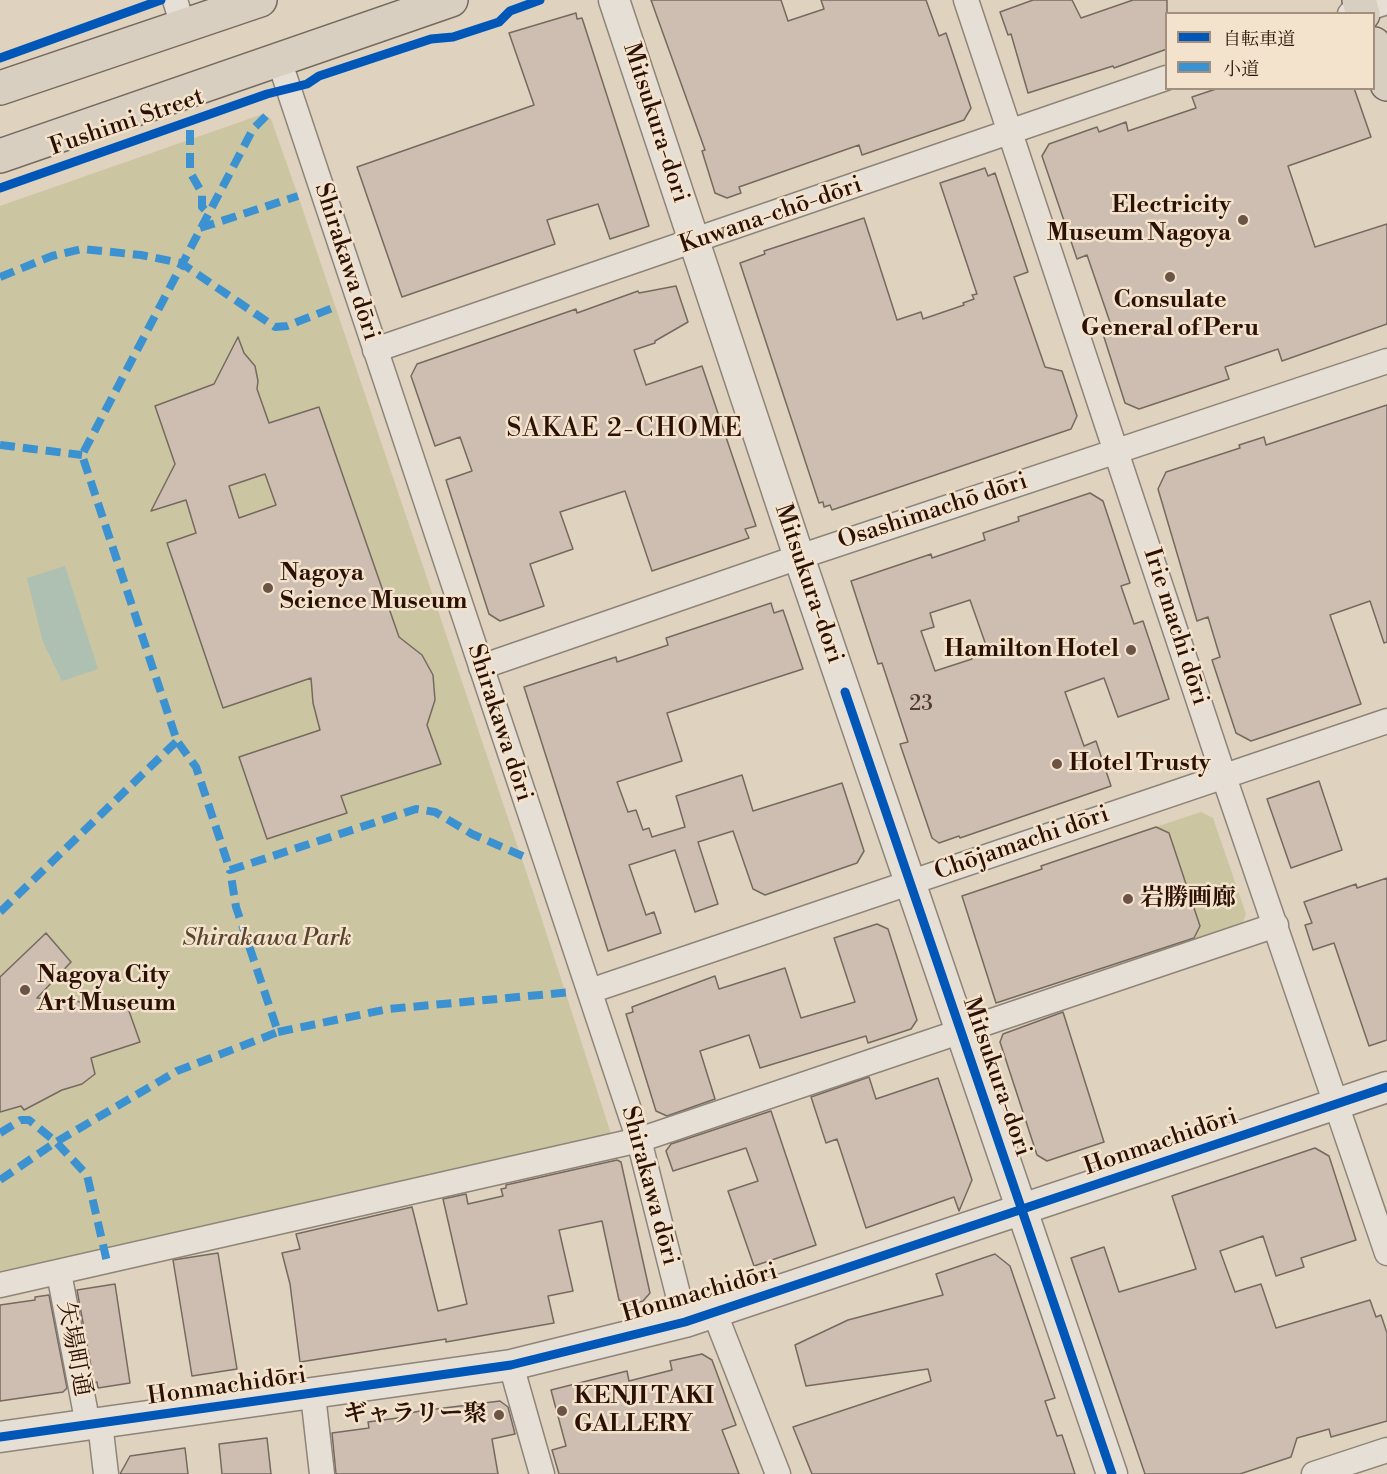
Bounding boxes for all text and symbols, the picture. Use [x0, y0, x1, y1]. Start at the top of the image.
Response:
legend [1165, 12, 1375, 90]
text: 自転車道 [1223, 28, 1295, 51]
street label: Mitsukura-dori [616, 39, 694, 207]
text: 小道 [1223, 58, 1259, 81]
street label: Fushimi Street [46, 83, 208, 163]
street label: Kuwana-chō-dōri [676, 171, 866, 261]
street label: Shirakawa dōri [307, 180, 385, 344]
place label: Electricity Museum Nagoya [1047, 192, 1231, 248]
marker: Electricity Museum Nagoya [1236, 213, 1250, 227]
marker: Consulate General of Peru [1163, 270, 1177, 284]
place label: Consulate General of Peru [1081, 287, 1259, 343]
district label: SAKAE 2-CHOME [507, 414, 743, 446]
street label: Osashimachō dōri [834, 468, 1032, 556]
street label: Mitsukura-dori [767, 501, 849, 667]
street label: Irie machi dōri [1136, 545, 1214, 709]
place label: Nagoya Science Museum [280, 560, 467, 616]
marker: Nagoya Science Museum [261, 581, 275, 595]
place label: Hamilton Hotel [944, 636, 1119, 664]
street label: Shirakawa dōri [460, 641, 538, 805]
marker: Hamilton Hotel [1124, 643, 1138, 657]
house number: 23 [909, 692, 933, 718]
place label: Hotel Trusty [1069, 750, 1211, 778]
marker: Hotel Trusty [1050, 757, 1064, 771]
street label: Chōjamachi dōri [931, 801, 1113, 887]
place label: 岩勝画廊 [1140, 885, 1236, 913]
marker: 岩勝画廊 [1121, 892, 1135, 906]
park label: Shirakawa Park [182, 925, 352, 953]
place label: Nagoya City Art Museum [37, 962, 176, 1018]
marker: Nagoya City Art Museum [18, 983, 32, 997]
street label: Mitsukura-dori [955, 994, 1037, 1160]
street label: Shirakawa dōri [614, 1103, 684, 1269]
street label: Honmachidōri [1081, 1103, 1241, 1183]
street label: Honmachidōri [619, 1258, 781, 1330]
street label: 矢場町通 [50, 1299, 96, 1399]
street label: Honmachidōri [146, 1362, 308, 1412]
place label: KENJI TAKI GALLERY [574, 1383, 714, 1439]
place label: ギャラリー聚 [343, 1401, 487, 1429]
marker: KENJI TAKI GALLERY [555, 1404, 569, 1418]
marker: ギャラリー聚 [492, 1408, 506, 1422]

